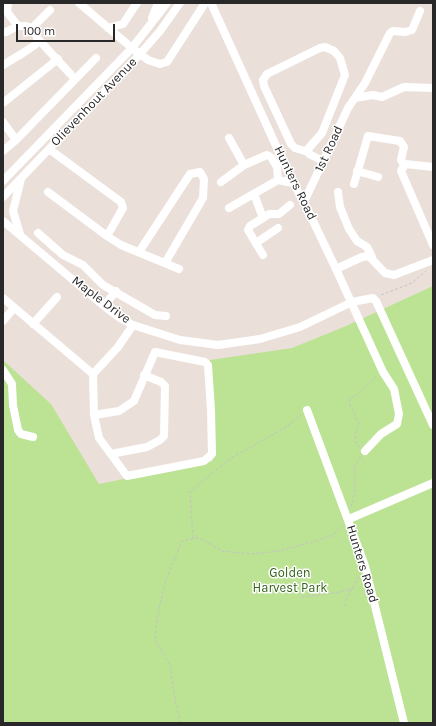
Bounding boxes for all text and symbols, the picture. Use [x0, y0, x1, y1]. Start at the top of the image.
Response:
scale bar [18, 16, 117, 42]
text: 100 m [23, 24, 55, 38]
street label: Olievenhout Avenue [48, 54, 140, 150]
street label: 1st Road [312, 123, 346, 175]
street label: Hunters Road [270, 143, 320, 223]
street label: Maple Drive [69, 273, 133, 327]
street label: Hunters Road [343, 523, 381, 605]
park label: Golden Harvest Park [253, 565, 327, 596]

